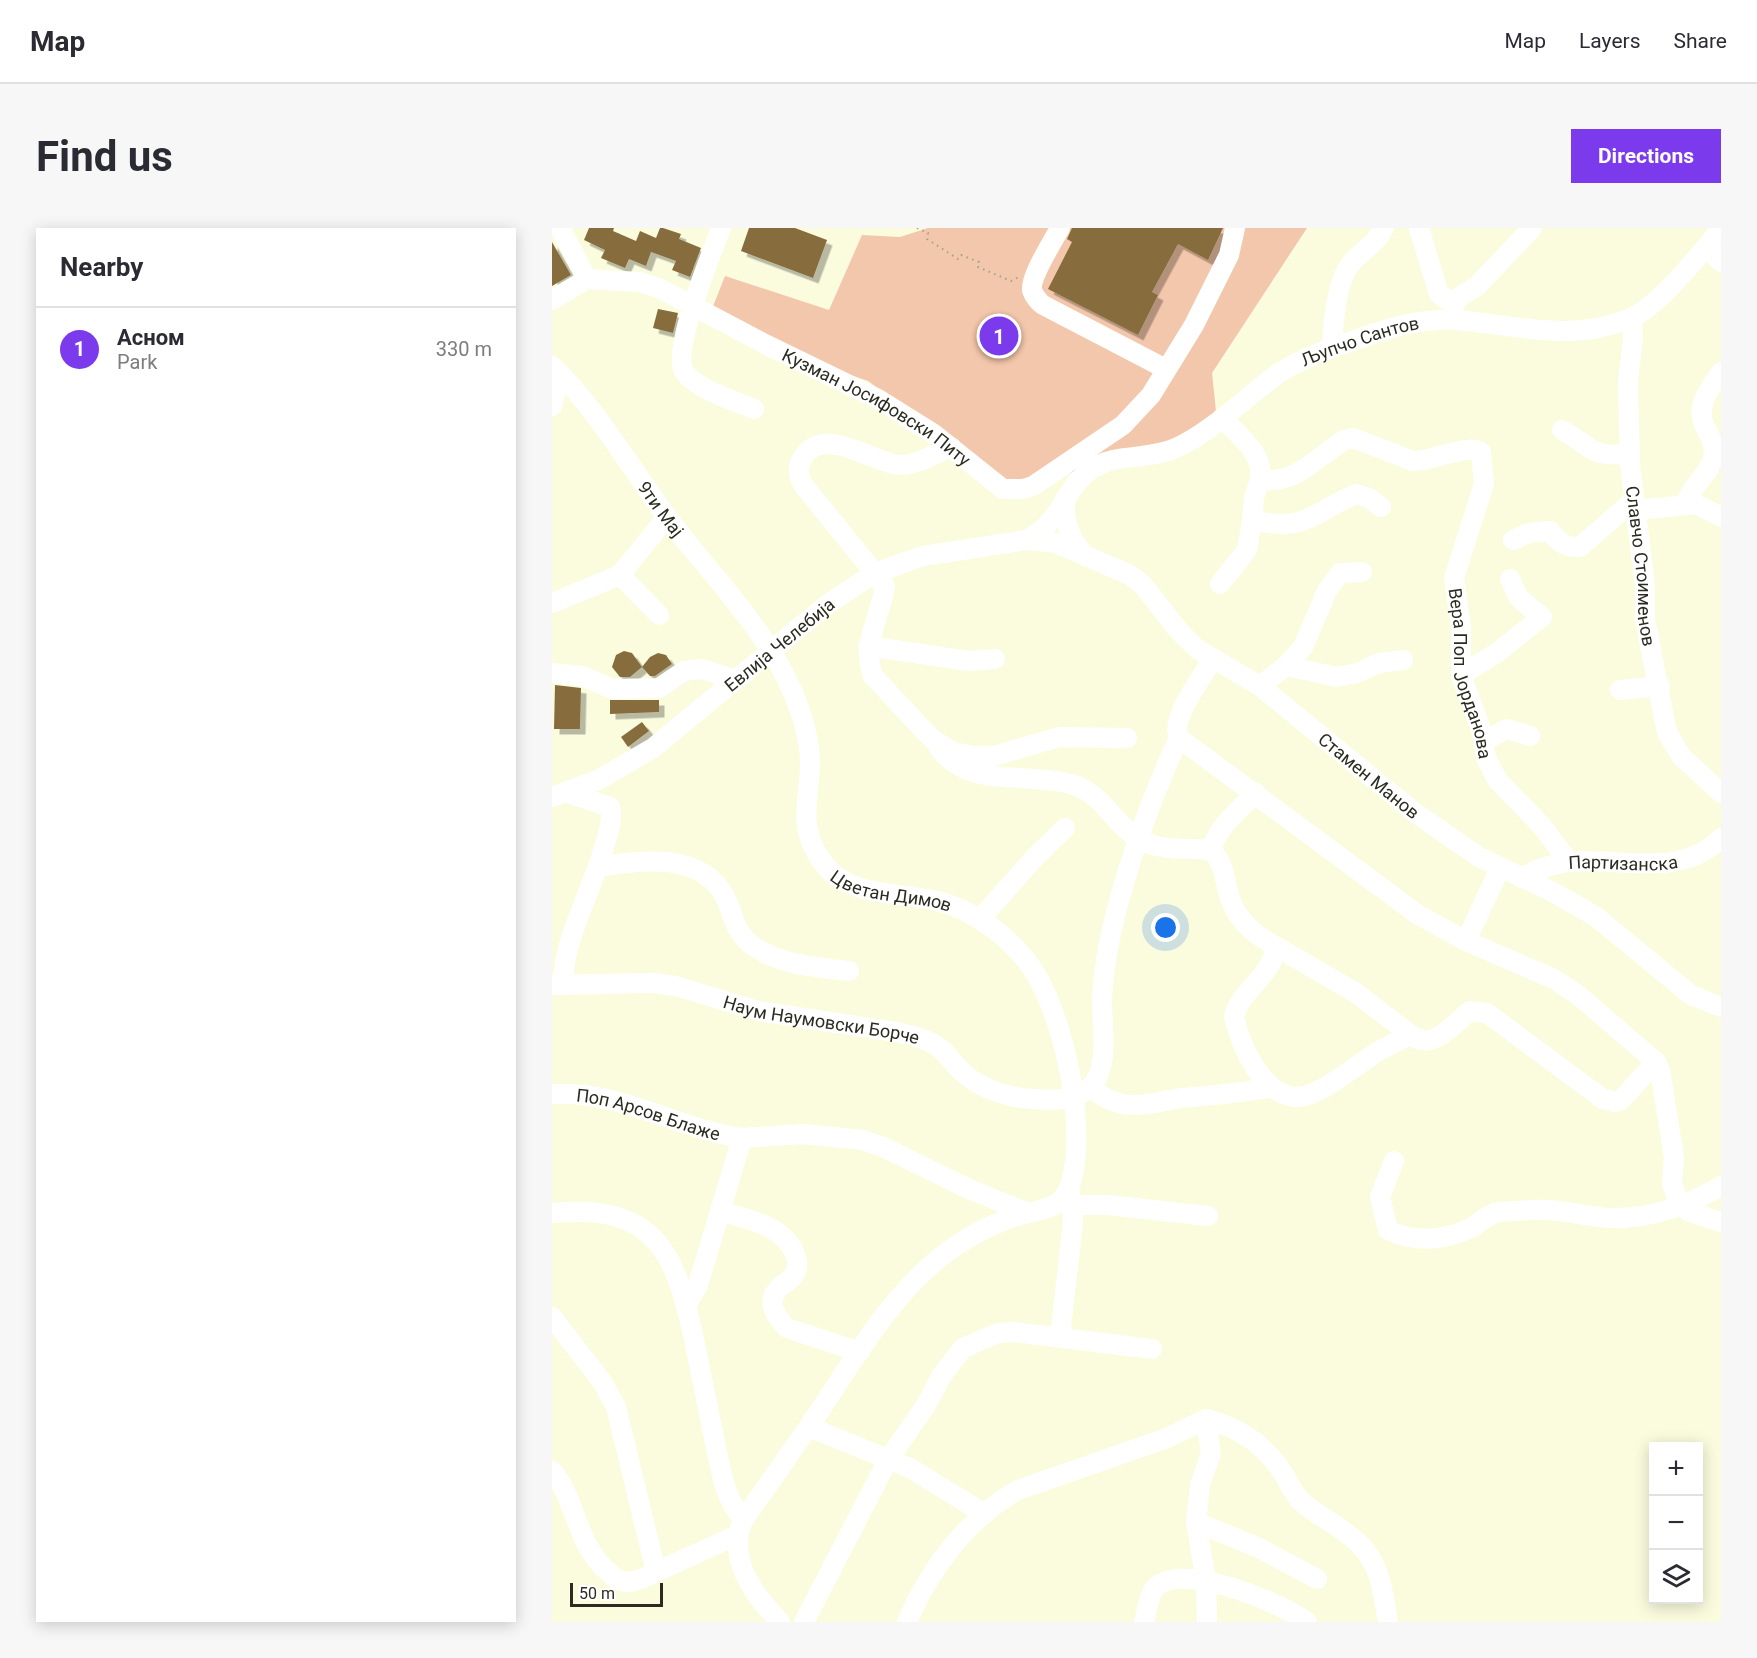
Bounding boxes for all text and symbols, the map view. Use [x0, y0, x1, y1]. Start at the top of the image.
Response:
text: Map [30, 25, 85, 58]
text: Map [1504, 29, 1546, 53]
text: Layers [1579, 29, 1640, 53]
text: Share [1673, 29, 1727, 53]
button: Directions [1571, 129, 1721, 183]
text: Find us [36, 132, 173, 181]
text: Nearby [60, 252, 143, 282]
street label: Љупчо Сантов [1297, 312, 1421, 370]
pin: 1 [980, 314, 1018, 358]
text: Асном [117, 325, 185, 350]
text: 1 [74, 337, 85, 361]
text: 330 m [436, 337, 492, 361]
street label: Кузман Јосифовски Питу [779, 344, 975, 470]
text: Park [117, 350, 157, 374]
street label: 9ти Мај [634, 477, 689, 541]
street label: Славчо Стоименов [1622, 485, 1660, 648]
street label: Вера Поп Јорданова [1445, 587, 1496, 760]
street label: Евлија Челебија [720, 593, 838, 696]
street label: Стамен Манов [1314, 728, 1424, 823]
street label: Партизанска [1568, 851, 1679, 874]
street label: Цветан Димов [827, 865, 955, 915]
your location [1151, 913, 1180, 942]
street label: Наум Наумовски Борче [721, 991, 922, 1048]
street label: Поп Арсов Блаже [575, 1084, 722, 1144]
map controls [1649, 1442, 1703, 1604]
button: + [1649, 1442, 1703, 1496]
button: − [1649, 1496, 1703, 1550]
button: layers [1649, 1550, 1703, 1604]
scale bar [570, 1580, 663, 1608]
text: 50 m [579, 1584, 615, 1603]

